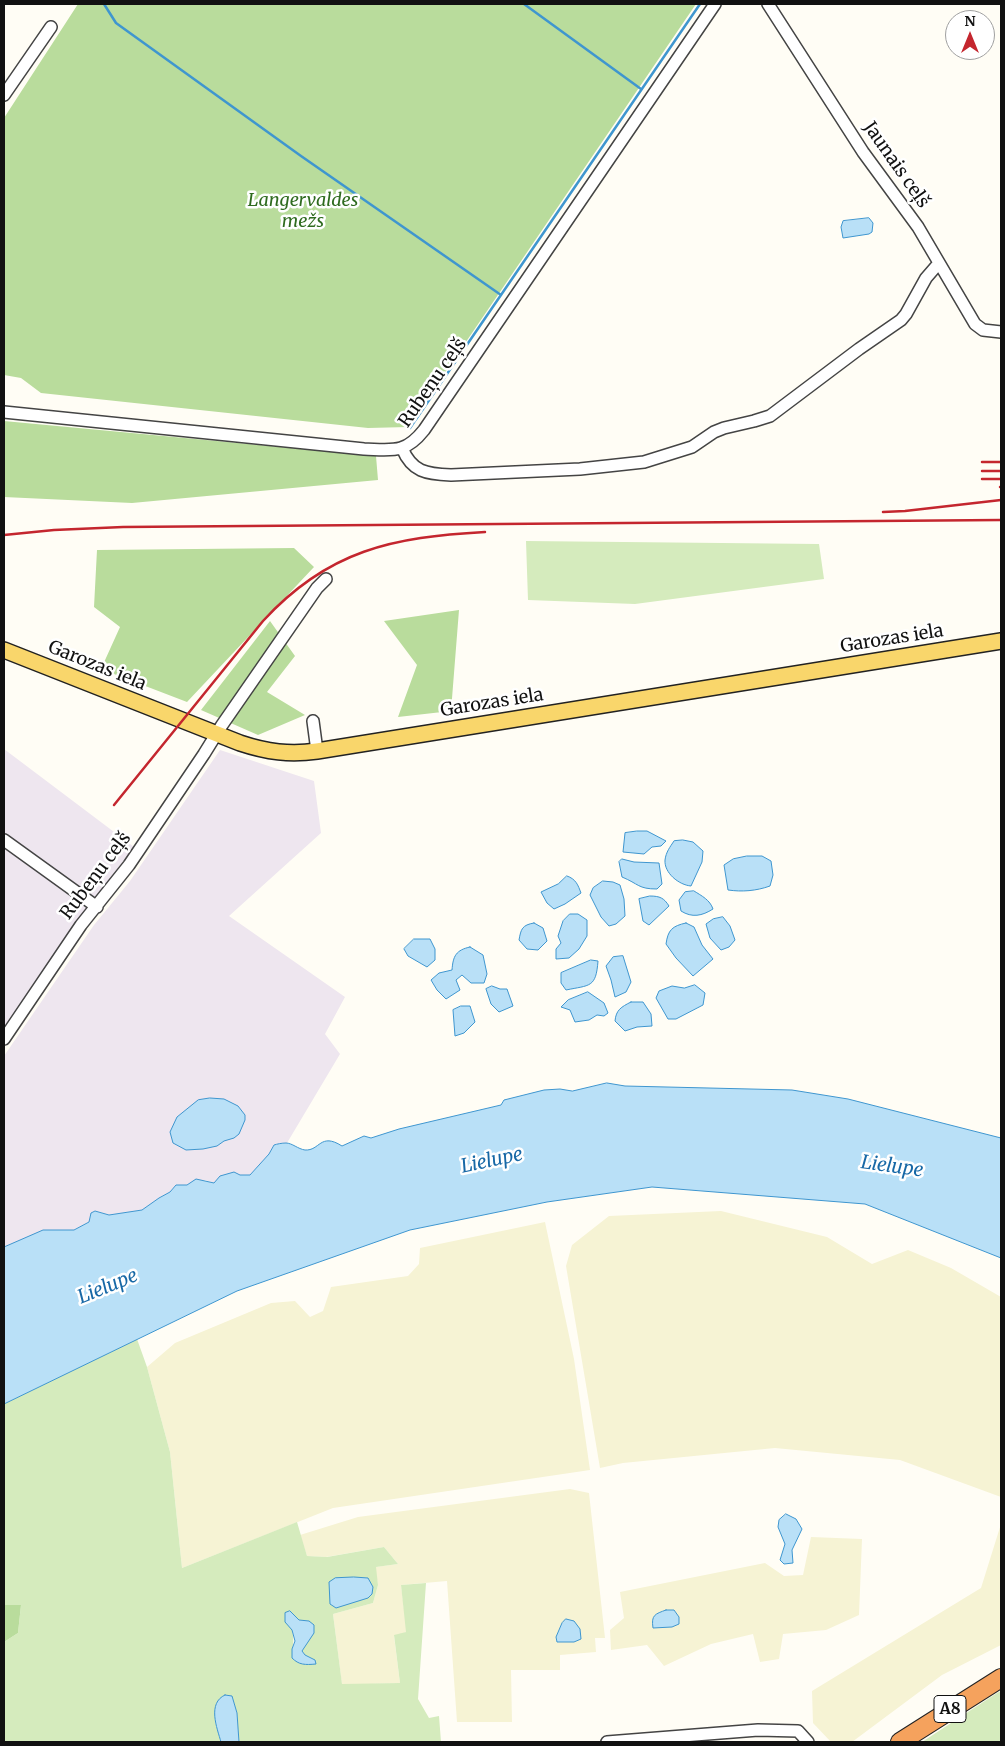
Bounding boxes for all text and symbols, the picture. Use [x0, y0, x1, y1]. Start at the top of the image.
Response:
north arrow [945, 10, 995, 60]
text: N [964, 12, 976, 30]
street label: Jaunais ceļš [858, 118, 934, 212]
park label: Langervaldes mežs [248, 190, 358, 232]
street label: Rubeņu ceļš [394, 334, 472, 432]
street label: Garozas iela [839, 620, 945, 658]
street label: Garozas iela [45, 637, 149, 695]
street label: Garozas iela [439, 684, 545, 722]
street label: Rubeņu ceļš [56, 828, 136, 924]
water label: Lielupe [459, 1143, 525, 1179]
water label: Lielupe [859, 1151, 925, 1183]
water label: Lielupe [75, 1265, 141, 1309]
road number: A8 [934, 1696, 966, 1722]

